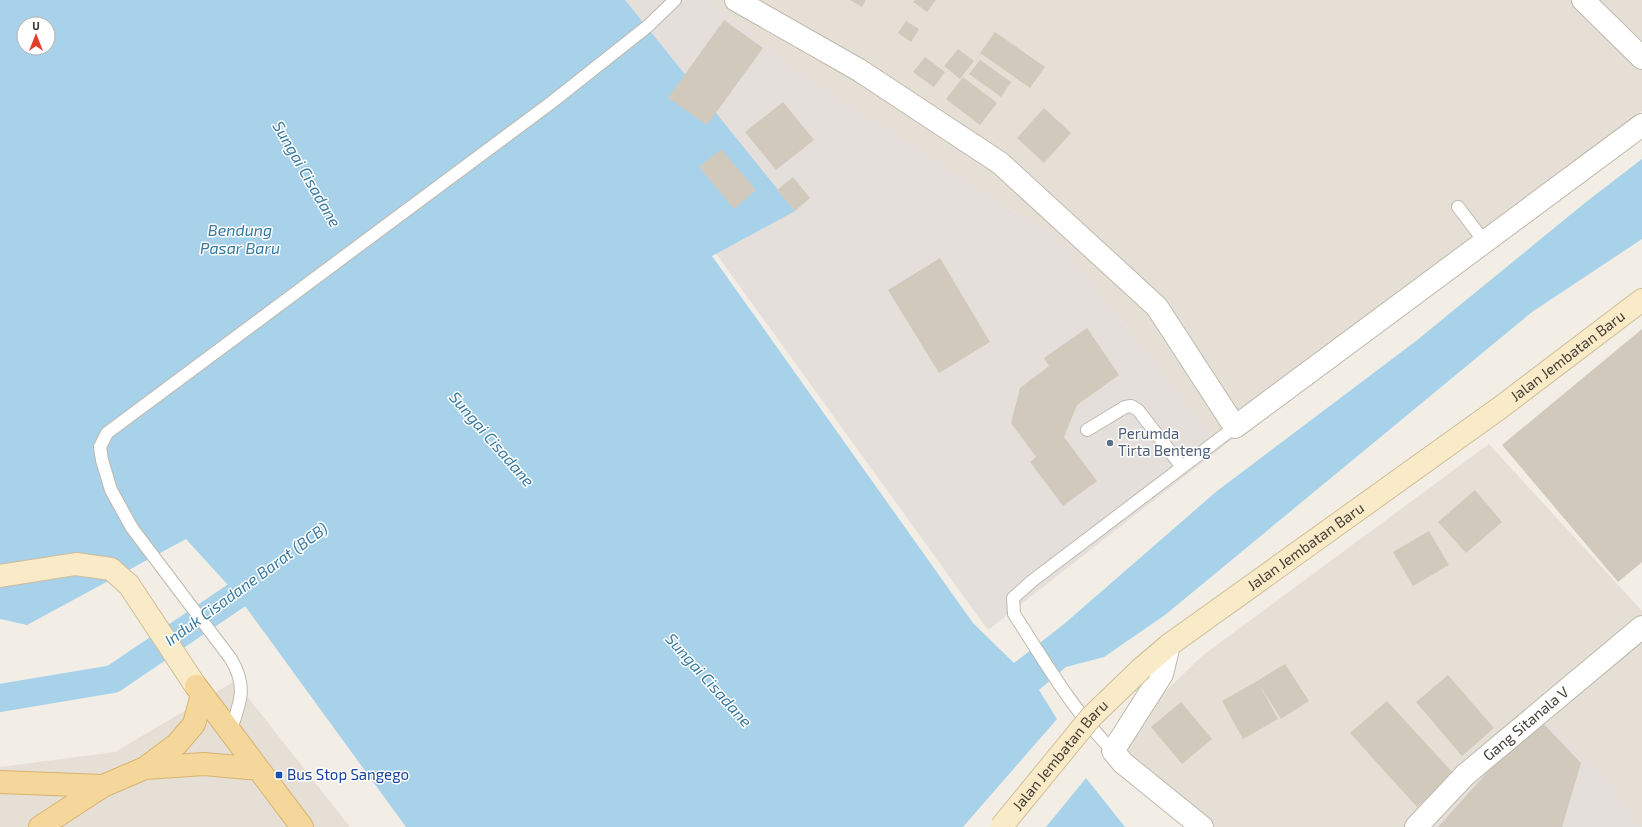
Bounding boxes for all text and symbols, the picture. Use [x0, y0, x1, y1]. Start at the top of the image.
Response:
north arrow [16, 16, 56, 56]
text: U [32, 19, 40, 32]
water label: Sungai Cisadane [269, 117, 346, 231]
water label: Bendung Pasar Baru [200, 220, 280, 257]
street label: Jalan Jembatan Baru [1506, 306, 1628, 405]
water label: Sungai Cisadane [446, 387, 539, 490]
place label: Perumda Tirta Benteng [1118, 424, 1211, 459]
marker: Perumda Tirta Benteng [1105, 438, 1115, 448]
street label: Jalan Jembatan Baru [1244, 498, 1367, 594]
water label: Induk Cisadane Barat (BCB) [161, 518, 331, 649]
water label: Sungai Cisadane [662, 629, 757, 731]
street label: Gang Sitanala V [1479, 682, 1572, 764]
street label: Jalan Jembatan Baru [1008, 696, 1111, 814]
place label: Bus Stop Sangego [287, 765, 409, 783]
marker: Bus Stop Sangego [274, 770, 284, 780]

